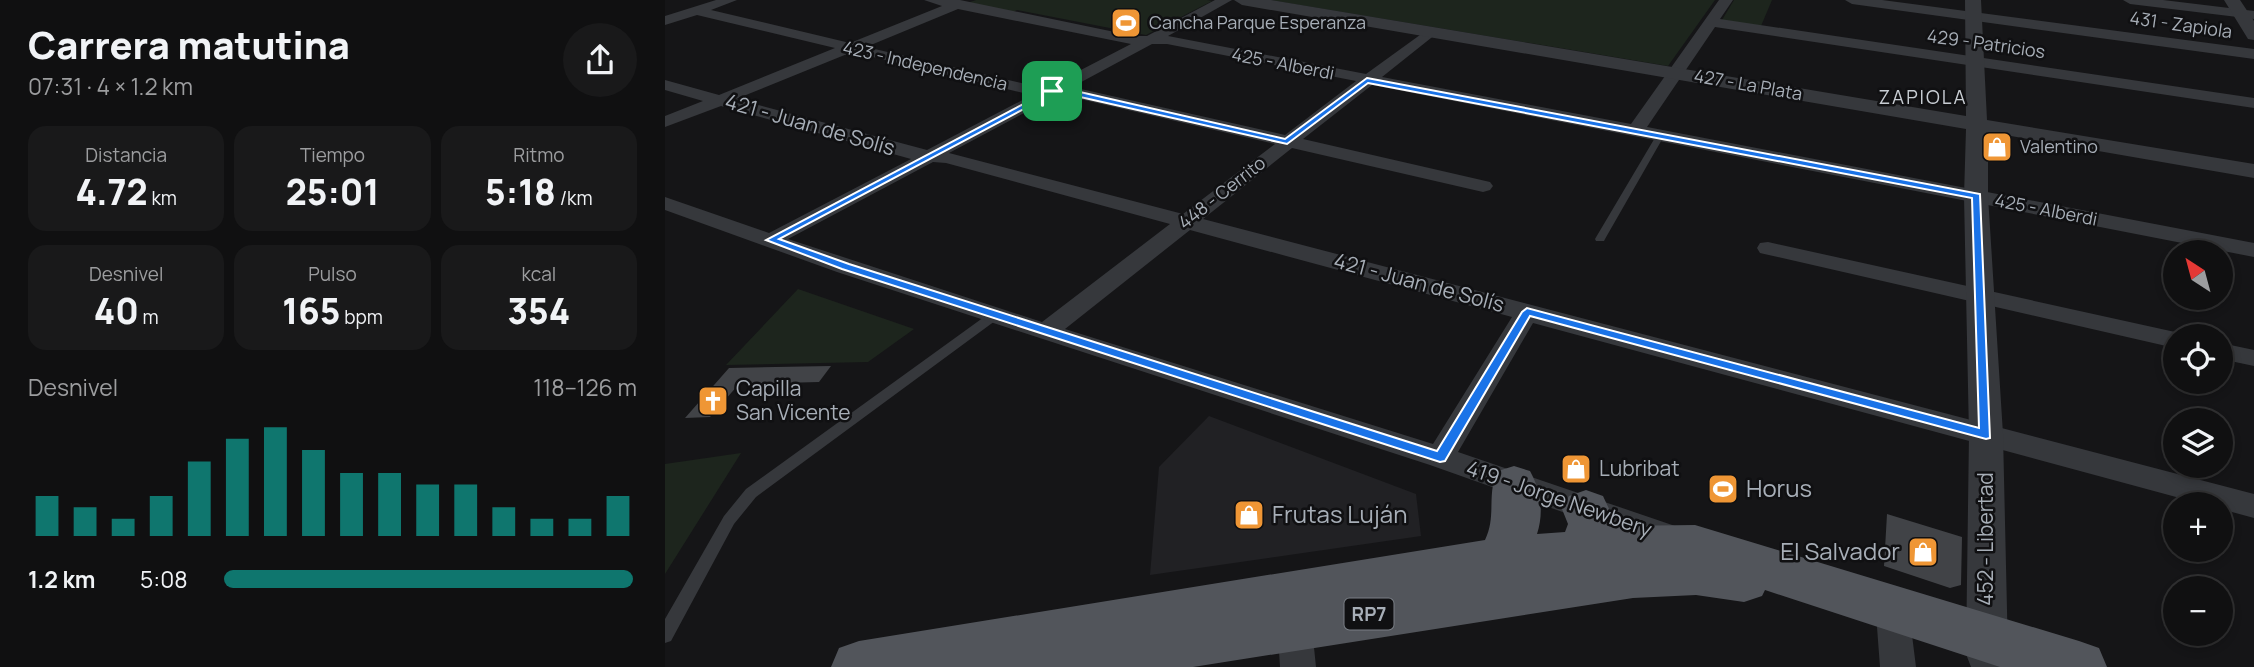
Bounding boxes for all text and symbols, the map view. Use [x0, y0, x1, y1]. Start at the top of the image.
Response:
street label: 431 - Zapiola [2128, 5, 2234, 43]
sports icon: Cancha Parque Esperanza [1109, 6, 1143, 40]
place label: Cancha Parque Esperanza [1149, 10, 1366, 34]
text: Carrera matutina [28, 18, 350, 70]
button: share [563, 23, 637, 97]
street label: 429 - Patricios [1926, 23, 2047, 63]
street label: 423 - Independencia [841, 34, 1010, 96]
street label: 425 - Alberdi [1230, 41, 1337, 85]
pin [1022, 61, 1082, 121]
street label: 427 - La Plata [1692, 63, 1804, 105]
text: 07:31 · 4 × 1.2 km [28, 70, 193, 102]
icon: arrive [1033, 72, 1071, 110]
district label: ZAPIOLA [1878, 84, 1968, 110]
street label: 421 - Juan de Solís [722, 86, 898, 162]
shop icon: Valentino [1980, 130, 2014, 164]
place label: Valentino [2020, 134, 2098, 158]
text: Distancia [85, 142, 167, 168]
text: Tiempo [300, 142, 365, 168]
text: Ritmo [513, 142, 564, 168]
street label: 448 - Cerrito [1173, 151, 1270, 234]
text: 4.72 [75, 168, 148, 216]
text: 25:01 [286, 168, 379, 216]
text: 5:18 [485, 168, 556, 216]
text: km [148, 185, 177, 211]
text: /km [556, 185, 593, 211]
street label: 425 - Alberdi [1993, 187, 2100, 231]
north arrow [2163, 240, 2233, 310]
map controls [2163, 240, 2233, 646]
street label: 421 - Juan de Solís [1331, 246, 1508, 318]
text: Desnivel [89, 261, 163, 287]
text: Pulso [308, 261, 357, 287]
text: kcal [521, 261, 556, 287]
text: 40 [94, 287, 139, 335]
text: 165 [282, 287, 340, 335]
text: 354 [507, 287, 570, 335]
text: m [139, 304, 159, 330]
text: bpm [340, 304, 383, 330]
button: locate [2163, 324, 2233, 394]
text: Desnivel [28, 371, 118, 403]
text: 118–126 m [533, 371, 637, 403]
place label: Capilla San Vicente [736, 374, 850, 426]
church icon: Capilla San Vicente [696, 384, 730, 418]
button: layers [2163, 408, 2233, 478]
shop icon: Lubribat [1559, 452, 1593, 486]
street label: 419 - Jorge Newbery [1463, 453, 1656, 543]
place label: Lubribat [1599, 454, 1680, 482]
place label: Horus [1746, 471, 1812, 504]
sports icon: Horus [1706, 472, 1740, 506]
street label: 452 - Libertad [1971, 472, 1999, 606]
button: + [2163, 492, 2233, 562]
place label: Frutas Luján [1272, 497, 1407, 530]
shop icon: Frutas Luján [1232, 498, 1266, 532]
place label: El Salvador [1780, 534, 1900, 567]
shop icon: El Salvador [1906, 535, 1940, 569]
text: 1.2 km [28, 563, 95, 595]
text: 5:08 [140, 563, 188, 595]
button: − [2163, 576, 2233, 646]
road number: RP7 [1345, 598, 1393, 629]

